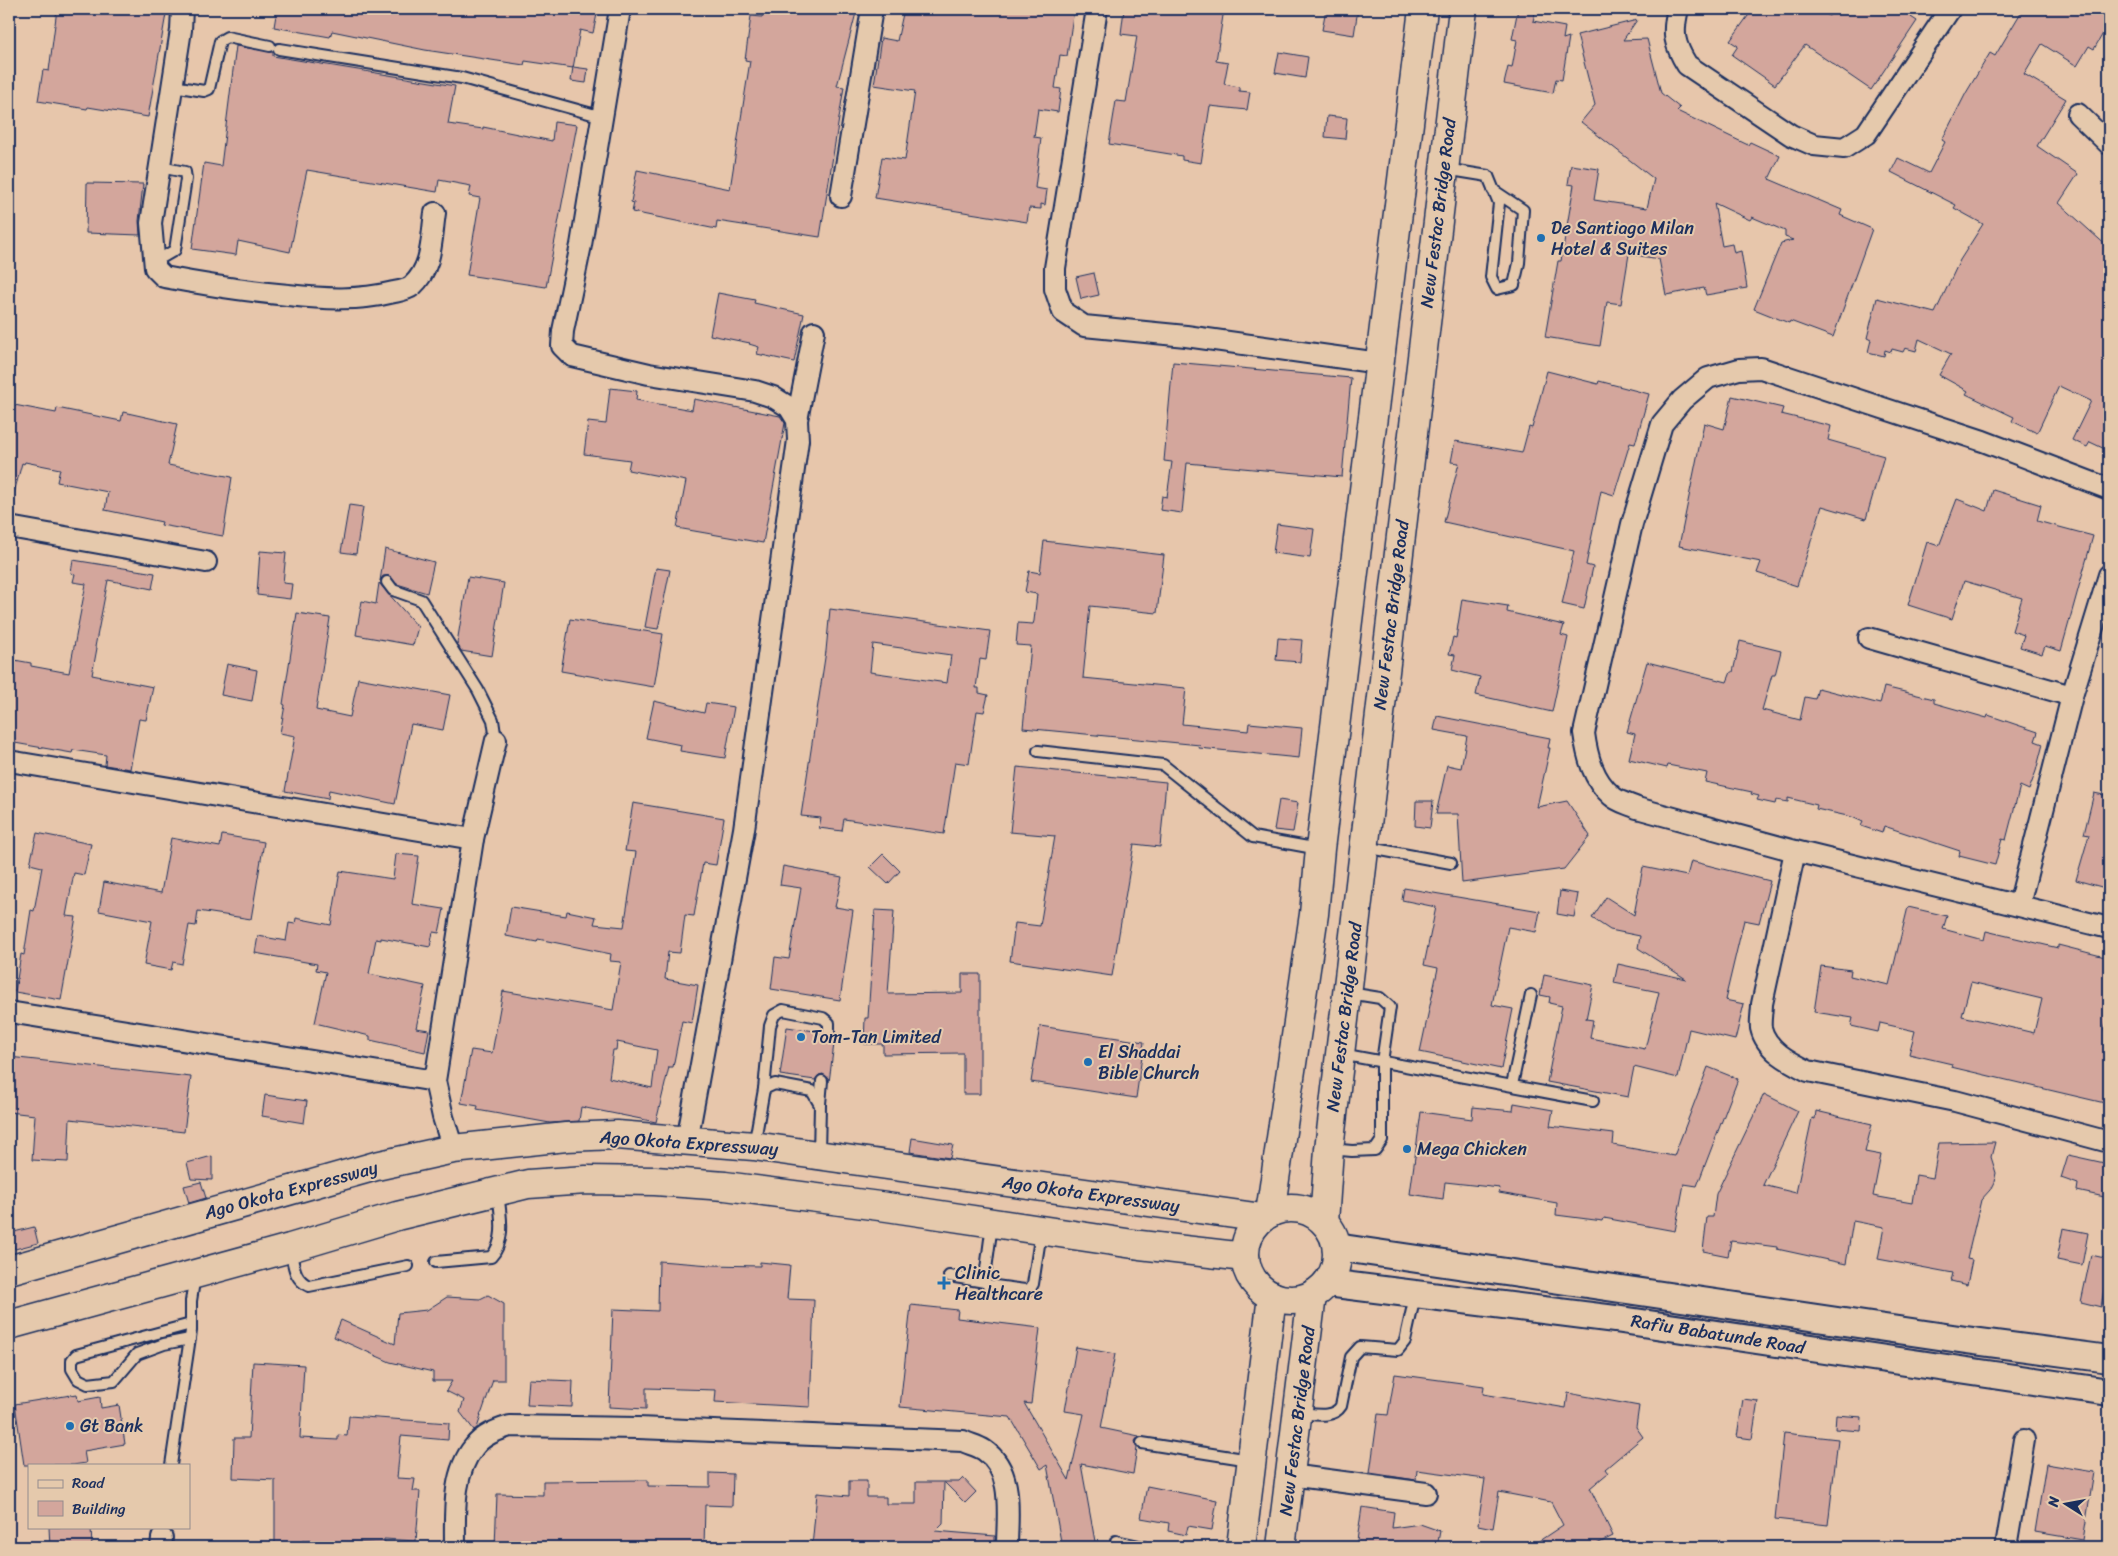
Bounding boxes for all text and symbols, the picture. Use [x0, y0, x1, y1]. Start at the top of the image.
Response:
street label: New Festac Bridge Road [1410, 115, 1466, 310]
place label: De Santiago Milan Hotel & Suites [1551, 212, 1694, 265]
marker: De Santiago Milan Hotel & Suites [1535, 232, 1547, 244]
street label: New Festac Bridge Road [1363, 517, 1419, 712]
street label: New Festac Bridge Road [1316, 919, 1372, 1114]
place label: Tom-Tan Limited [811, 1021, 942, 1053]
marker: Tom-Tan Limited [795, 1031, 807, 1043]
place label: El Shaddai Bible Church [1098, 1036, 1199, 1089]
marker: El Shaddai Bible Church [1082, 1056, 1094, 1068]
street label: Ago Okota Expressway [598, 1121, 780, 1165]
place label: Mega Chicken [1417, 1133, 1527, 1165]
marker: Mega Chicken [1401, 1143, 1413, 1155]
street label: Ago Okota Expressway [200, 1151, 382, 1229]
street label: Ago Okota Expressway [999, 1166, 1182, 1222]
place label: Clinic Healthcare [955, 1257, 1043, 1310]
marker: Clinic Healthcare [937, 1276, 951, 1290]
street label: Rafiu Babatunde Road [1629, 1304, 1809, 1364]
street label: New Festac Bridge Road [1269, 1323, 1325, 1518]
place label: Gt Bank [80, 1410, 144, 1442]
marker: Gt Bank [64, 1420, 76, 1432]
legend [28, 1464, 190, 1528]
text: Road [72, 1470, 105, 1496]
north arrow [2040, 1478, 2090, 1528]
text: N [2040, 1494, 2067, 1510]
text: Building [72, 1496, 126, 1522]

